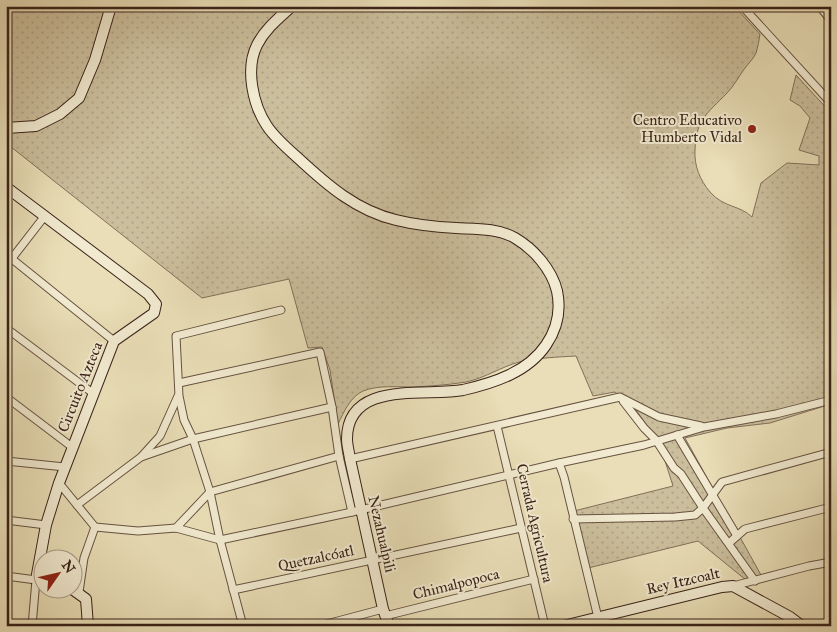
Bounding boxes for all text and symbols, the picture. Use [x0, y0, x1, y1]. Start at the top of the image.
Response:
place label: Centro Educativo Humberto Vidal [633, 111, 743, 146]
marker: Centro Educativo Humberto Vidal [746, 123, 758, 135]
street label: Circuito Azteca [54, 339, 107, 435]
street label: Cerrada Agricultura [513, 462, 558, 585]
street label: Nezahualpili [364, 494, 400, 574]
street label: Quetzalcóatl [276, 541, 357, 575]
north arrow [32, 550, 82, 600]
text: N [58, 557, 79, 577]
street label: Chimalpopoca [411, 564, 502, 603]
street label: Rey Itzcoalt [644, 564, 722, 598]

